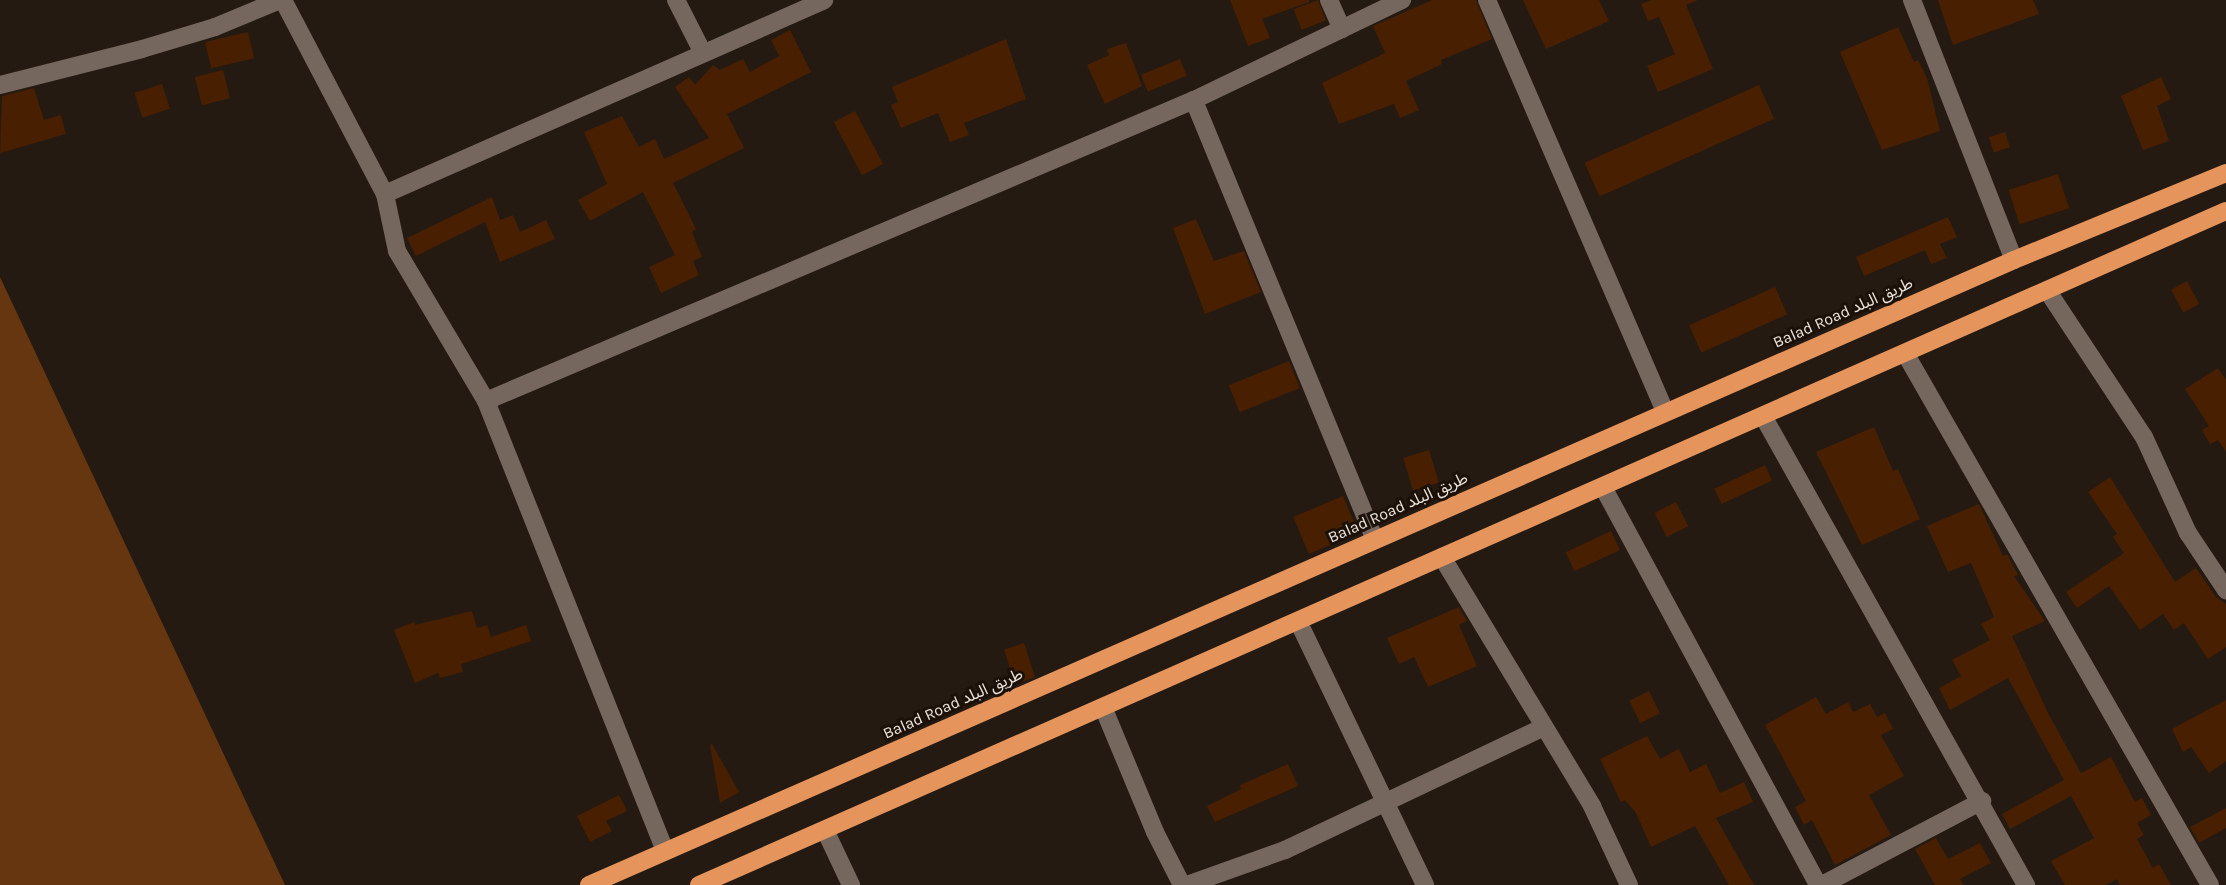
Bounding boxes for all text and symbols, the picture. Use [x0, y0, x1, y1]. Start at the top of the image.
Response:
street label: Balad Road طريق البلد [1770, 274, 1916, 352]
street label: Balad Road طريق البلد [1325, 469, 1471, 547]
street label: Balad Road طريق البلد [880, 665, 1026, 743]

